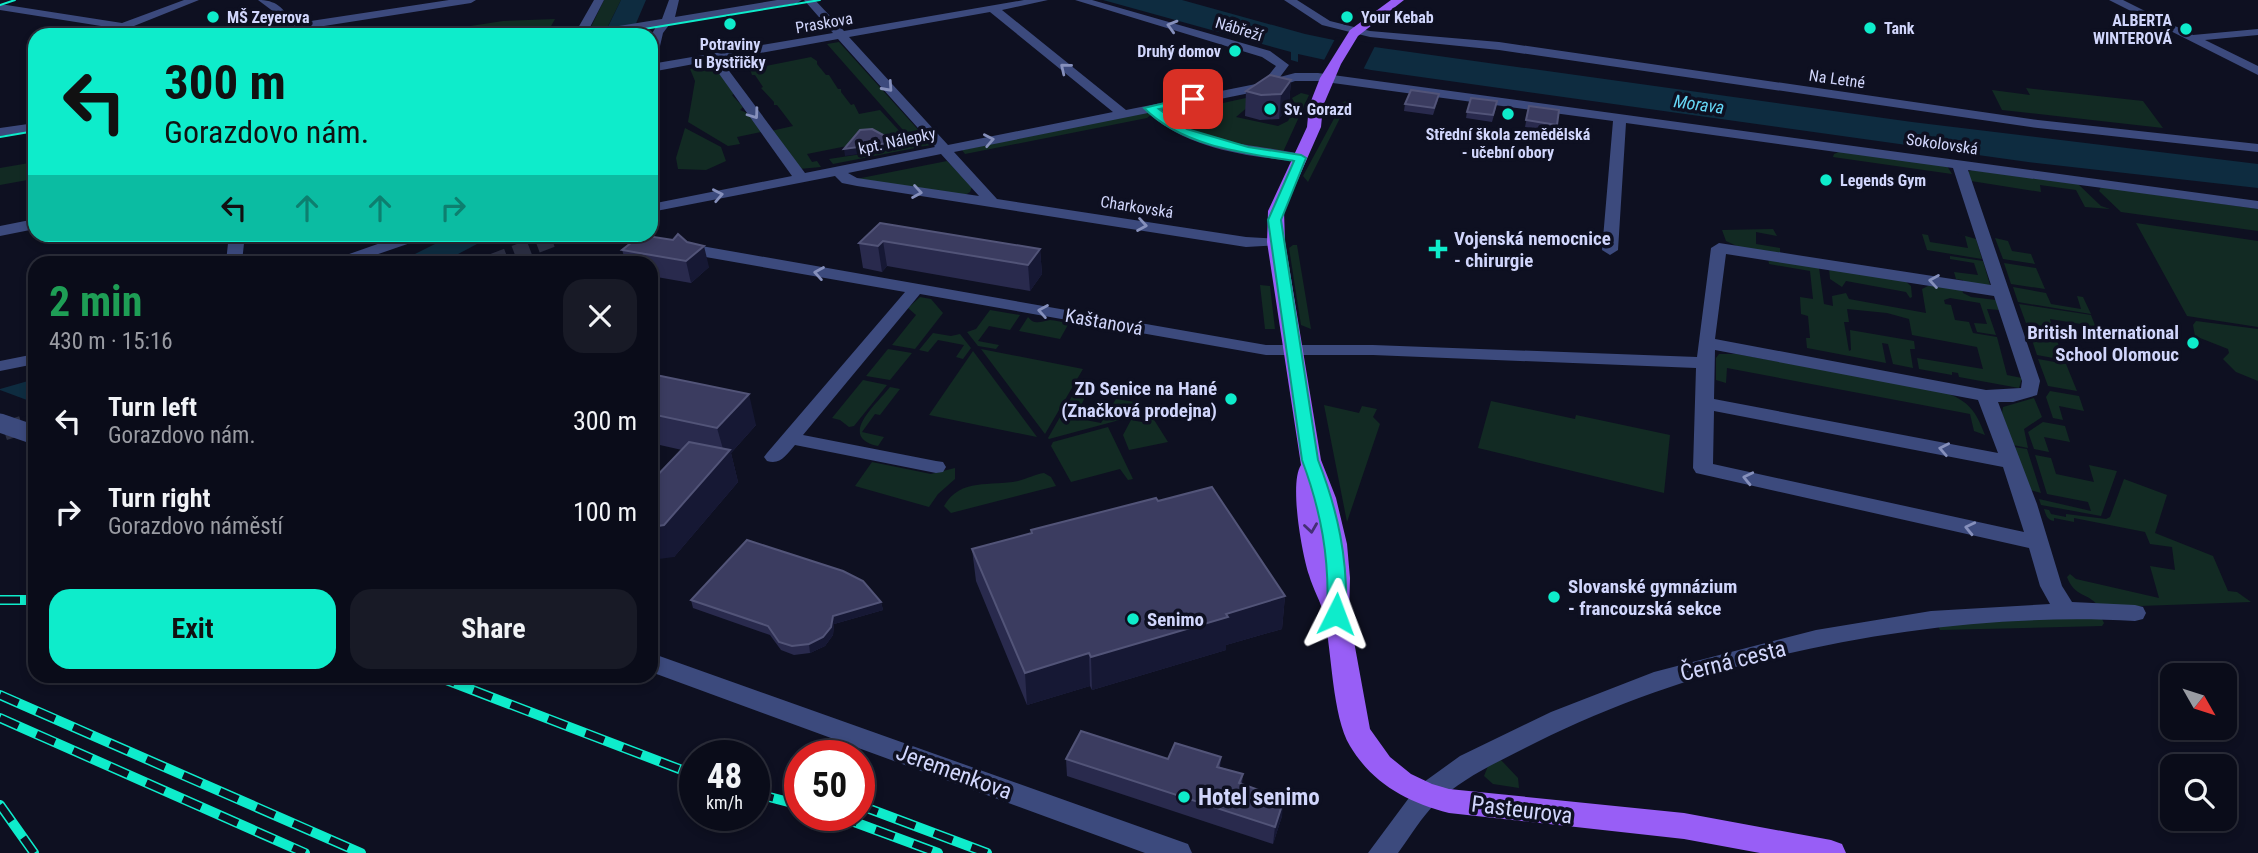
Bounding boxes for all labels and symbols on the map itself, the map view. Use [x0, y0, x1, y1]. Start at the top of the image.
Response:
place label: MŠ Zeyerova [227, 8, 310, 27]
place label: Your Kebab [1361, 8, 1434, 27]
marker: MŠ Zeyerova [205, 9, 221, 25]
street label: Praskova [794, 9, 854, 37]
marker: Your Kebab [1339, 9, 1355, 25]
place label: ALBERTA WINTEROVÁ [2093, 11, 2172, 48]
street label: Nábřeží [1213, 13, 1266, 46]
marker: Potraviny u Bystřičky [722, 16, 738, 32]
one-way arrow [1166, 19, 1178, 34]
place label: Tank [1884, 19, 1915, 38]
marker: Tank [1862, 20, 1878, 36]
marker: ALBERTA WINTEROVÁ [2178, 21, 2194, 37]
place label: Potraviny u Bystřičky [694, 35, 766, 72]
place label: Druhý domov [1137, 42, 1221, 61]
marker: Druhý domov [1227, 43, 1243, 59]
one-way arrow [1061, 64, 1074, 76]
street label: Na Letné [1808, 66, 1866, 92]
pin [1163, 69, 1223, 129]
one-way arrow [880, 79, 892, 92]
water label: Morava [1672, 90, 1726, 118]
place label: Sv. Gorazd [1284, 100, 1352, 119]
marker: Sv. Gorazd [1262, 101, 1278, 117]
one-way arrow [746, 106, 758, 118]
marker: Střední škola zemědělská - učební obory [1500, 106, 1516, 122]
street label: kpt. Nálepky [857, 124, 938, 158]
place label: Střední škola zemědělská - učební obory [1426, 125, 1591, 162]
street label: Sokolovská [1905, 130, 1979, 158]
one-way arrow [983, 134, 995, 149]
place label: Legends Gym [1840, 171, 1926, 190]
marker: Legends Gym [1818, 172, 1834, 188]
one-way arrow [911, 184, 923, 199]
one-way arrow [712, 188, 724, 203]
street label: Charkovská [1099, 192, 1175, 222]
one-way arrow [1136, 218, 1148, 233]
place label: Vojenská nemocnice - chirurgie [1454, 227, 1611, 272]
marker: Vojenská nemocnice - chirurgie [1428, 239, 1448, 259]
one-way arrow [813, 266, 825, 281]
one-way arrow [1928, 274, 1940, 289]
one-way arrow [1037, 304, 1049, 319]
street label: Kaštanová [1063, 304, 1145, 340]
place label: British International School Olomouc [2027, 321, 2179, 366]
marker: British International School Olomouc [2185, 335, 2201, 351]
place label: ZD Senice na Hané (Značková prodejna) [1061, 377, 1217, 422]
marker: ZD Senice na Hané (Značková prodejna) [1223, 391, 1239, 407]
one-way arrow [1938, 443, 1950, 458]
one-way arrow [1742, 472, 1754, 487]
one-way arrow [1964, 521, 1976, 536]
one-way arrow [1303, 522, 1318, 534]
place label: Slovanské gymnázium - francouzská sekce [1568, 575, 1737, 620]
position arrow [1299, 577, 1373, 651]
marker: Slovanské gymnázium - francouzská sekce [1546, 589, 1562, 605]
place label: Senimo [1147, 608, 1204, 631]
marker: Senimo [1125, 611, 1141, 627]
street label: Černá cesta [1677, 633, 1789, 687]
north arrow [2160, 663, 2236, 740]
street label: Jeremenkova [892, 739, 1016, 805]
speed limit sign: 50 [784, 740, 875, 831]
place label: Hotel senimo [1198, 784, 1320, 811]
marker: Hotel senimo [1176, 789, 1192, 805]
street label: Pasteurova [1470, 790, 1574, 830]

